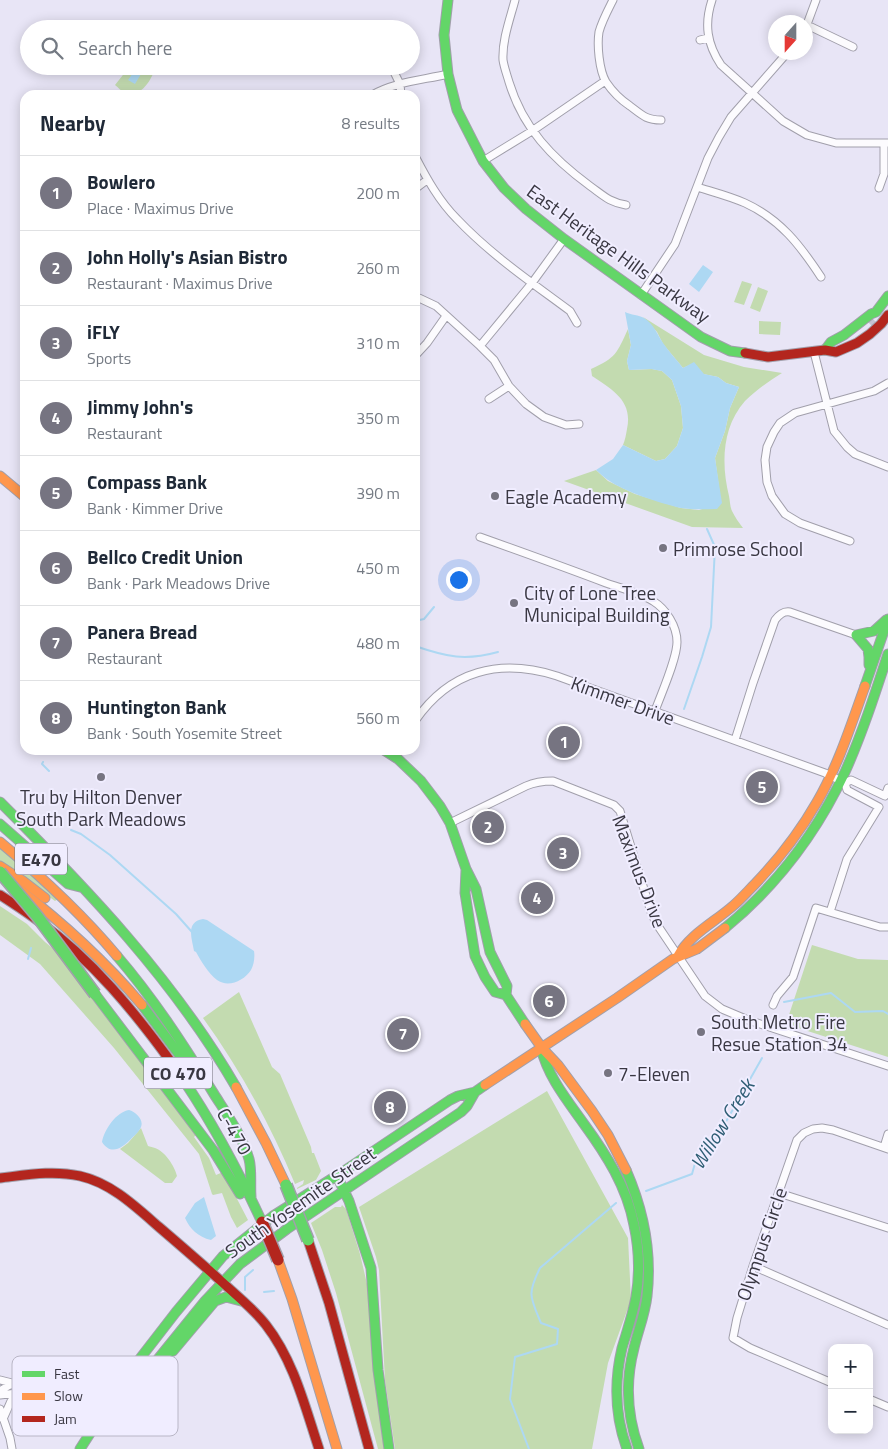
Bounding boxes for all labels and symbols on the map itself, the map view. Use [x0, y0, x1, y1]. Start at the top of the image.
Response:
north arrow [768, 15, 813, 60]
street label: East Heritage Hills Parkway [521, 176, 717, 330]
place label: Eagle Academy [505, 482, 627, 511]
marker: Eagle Academy [489, 490, 501, 502]
place label: Primrose School [673, 534, 803, 563]
marker: Primrose School [657, 542, 669, 554]
your location [446, 567, 472, 593]
place label: City of Lone Tree Municipal Building [524, 578, 670, 629]
marker: City of Lone Tree Municipal Building [508, 597, 520, 609]
street label: Kimmer Drive [567, 668, 679, 732]
pin: 1 [548, 723, 580, 761]
pin: 5 [746, 768, 778, 806]
marker: Tru by Hilton Denver South Park Meadows [95, 771, 107, 783]
place label: Tru by Hilton Denver South Park Meadows [16, 782, 186, 833]
pin: 2 [472, 808, 504, 846]
street label: Maximus Drive [605, 810, 675, 932]
pin: 3 [547, 834, 579, 872]
road number: E470 [15, 844, 67, 874]
pin: 4 [521, 879, 553, 917]
pin: 6 [533, 982, 565, 1020]
place label: South Metro Fire Resue Station 34 [711, 1007, 848, 1058]
pin: 7 [387, 1015, 419, 1053]
marker: South Metro Fire Resue Station 34 [695, 1026, 707, 1038]
road number: CO 470 [144, 1058, 212, 1088]
place label: 7-Eleven [618, 1059, 690, 1088]
marker: 7-Eleven [602, 1067, 614, 1079]
water label: Willow Creek [682, 1071, 763, 1175]
pin: 8 [374, 1088, 406, 1126]
street label: C-470 [210, 1102, 260, 1160]
street label: South Yosemite Street [219, 1139, 382, 1265]
street label: Olympus Circle [728, 1183, 794, 1305]
legend [12, 1356, 178, 1436]
text: Fast [54, 1363, 79, 1384]
text: Slow [54, 1385, 83, 1406]
text: Jam [54, 1408, 77, 1429]

